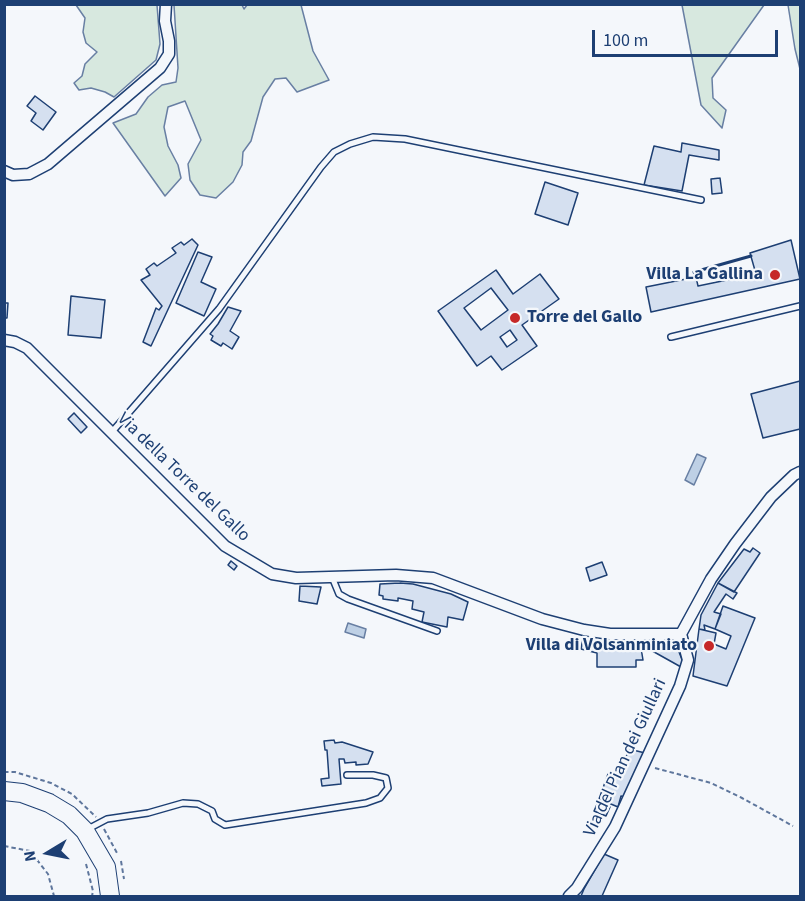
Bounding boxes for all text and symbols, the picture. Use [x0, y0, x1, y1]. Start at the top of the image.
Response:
scale bar [595, 18, 781, 56]
text: 100 m [603, 28, 648, 53]
place label: Villa La Gallina [646, 264, 763, 286]
marker: Villa La Gallina [768, 268, 782, 282]
place label: Torre del Gallo [527, 307, 642, 329]
marker: Torre del Gallo [508, 311, 522, 325]
street label: Via della Torre del Gallo [112, 409, 254, 547]
place label: Villa di Volsanminiato [526, 635, 697, 657]
marker: Villa di Volsanminiato [702, 639, 716, 653]
street label: Via del Pian dei Giullari [580, 676, 672, 840]
north arrow [18, 823, 78, 883]
text: N [19, 849, 42, 863]

